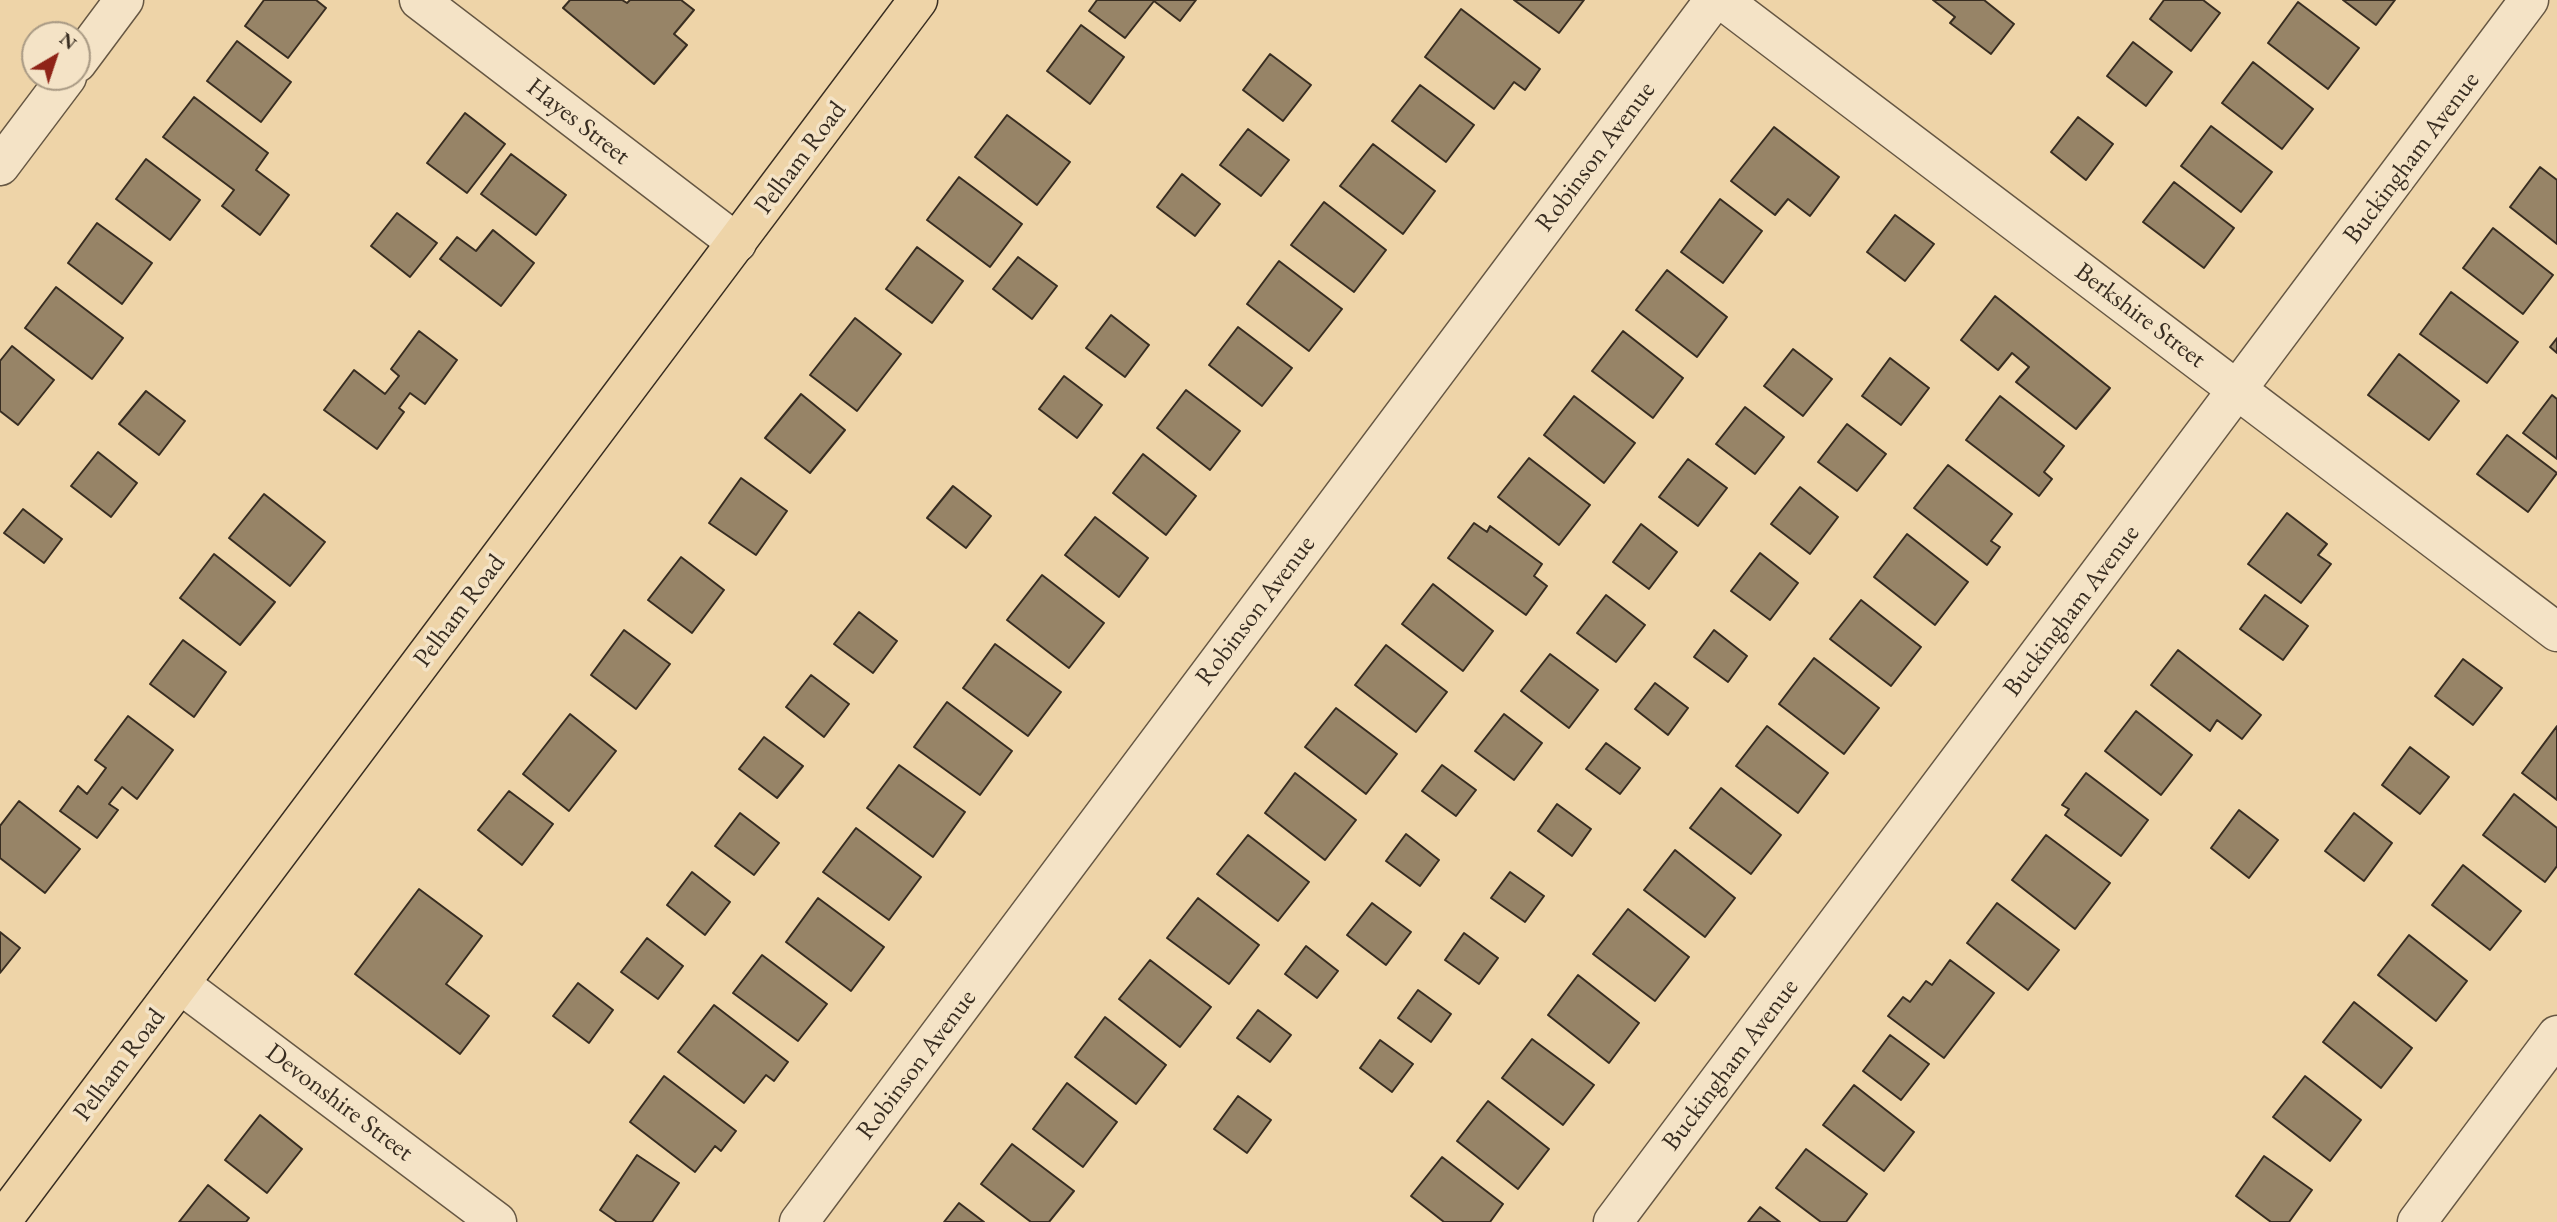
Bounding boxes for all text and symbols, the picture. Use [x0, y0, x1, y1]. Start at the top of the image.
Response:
north arrow [21, 21, 91, 91]
text: N [54, 26, 82, 55]
street label: Buckingham Avenue [2337, 66, 2487, 250]
street label: Hayes Street [520, 72, 636, 172]
street label: Robinson Avenue [1529, 76, 1663, 238]
street label: Pelham Road [749, 95, 853, 221]
street label: Berkshire Street [2068, 257, 2212, 375]
street label: Buckingham Avenue [1997, 519, 2147, 703]
street label: Robinson Avenue [1189, 530, 1323, 692]
street label: Pelham Road [408, 548, 512, 674]
street label: Buckingham Avenue [1656, 973, 1806, 1157]
street label: Robinson Avenue [850, 984, 984, 1146]
street label: Pelham Road [68, 1002, 172, 1128]
street label: Devonshire Street [259, 1037, 419, 1169]

